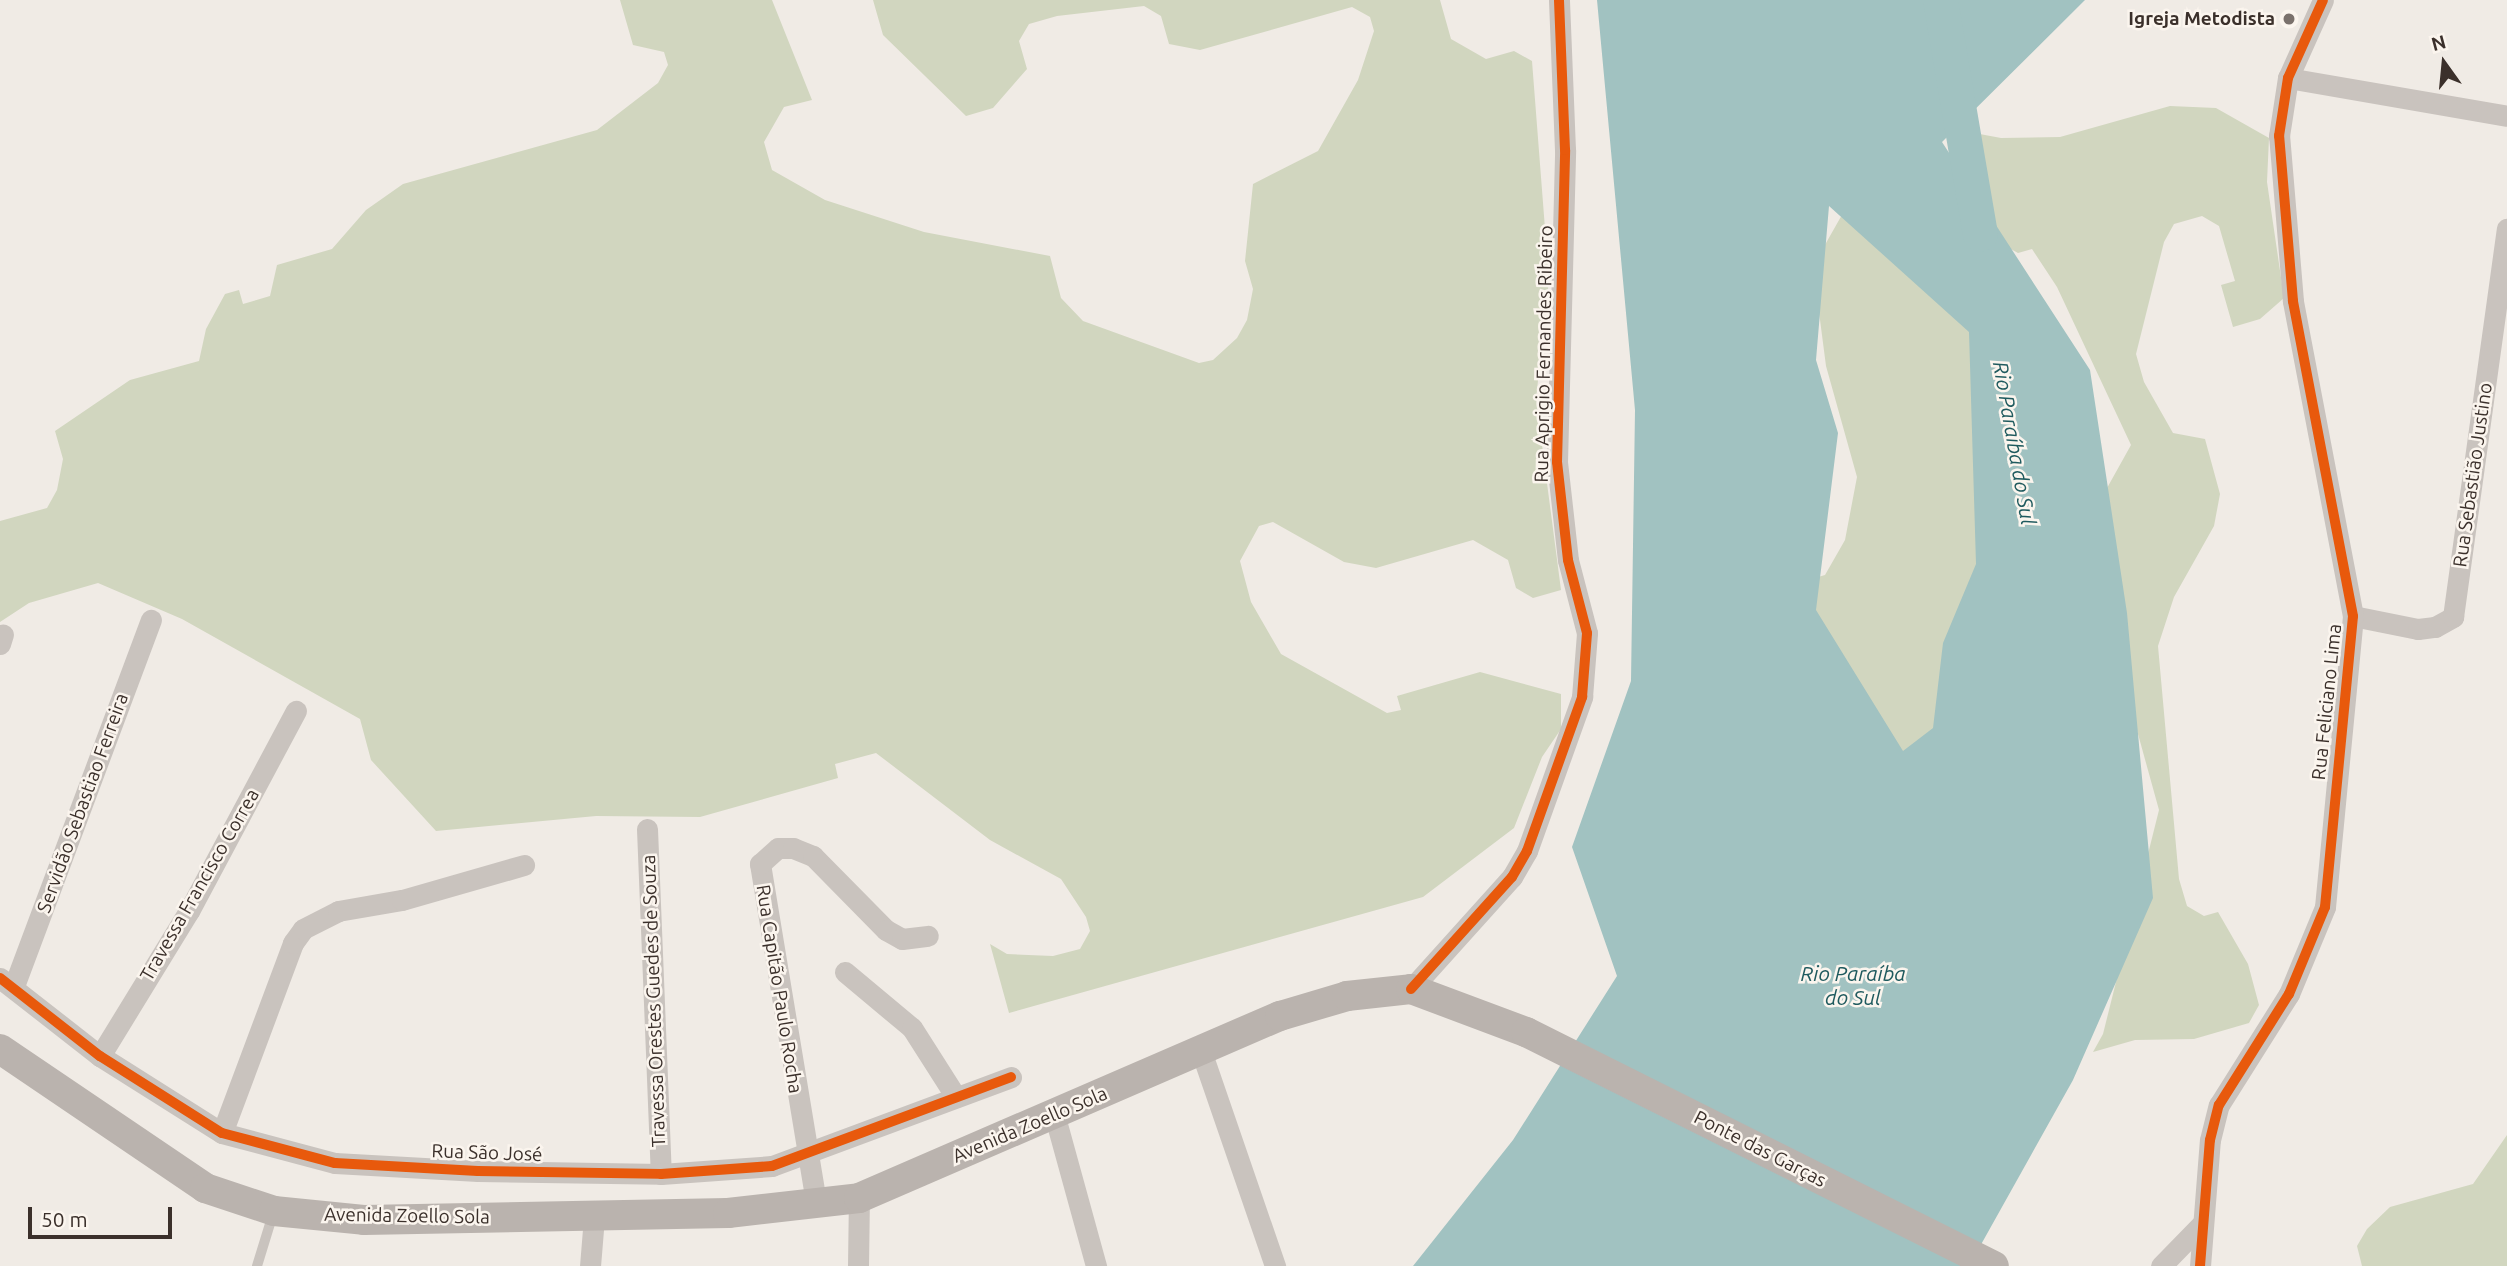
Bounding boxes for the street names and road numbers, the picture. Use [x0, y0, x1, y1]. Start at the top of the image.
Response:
street label: Rua Aprigio Fernandes Ribeiro [1530, 225, 1558, 483]
street label: Rua Sebastião Justino [2449, 381, 2497, 569]
street label: Rua Feliciano Lima [2307, 623, 2347, 781]
street label: Servidão Sebastiao Ferreira [33, 690, 133, 916]
street label: Travessa Francisco Correa [136, 785, 264, 985]
street label: Travessa Orestes Guedes de Souza [637, 854, 671, 1148]
street label: Rua Capitão Paulo Rocha [751, 883, 807, 1095]
street label: Avenida Zoello Sola [949, 1082, 1111, 1168]
street label: Ponte das Garças [1690, 1106, 1830, 1192]
street label: Rua São José [431, 1140, 543, 1166]
street label: Avenida Zoello Sola [324, 1203, 490, 1229]

